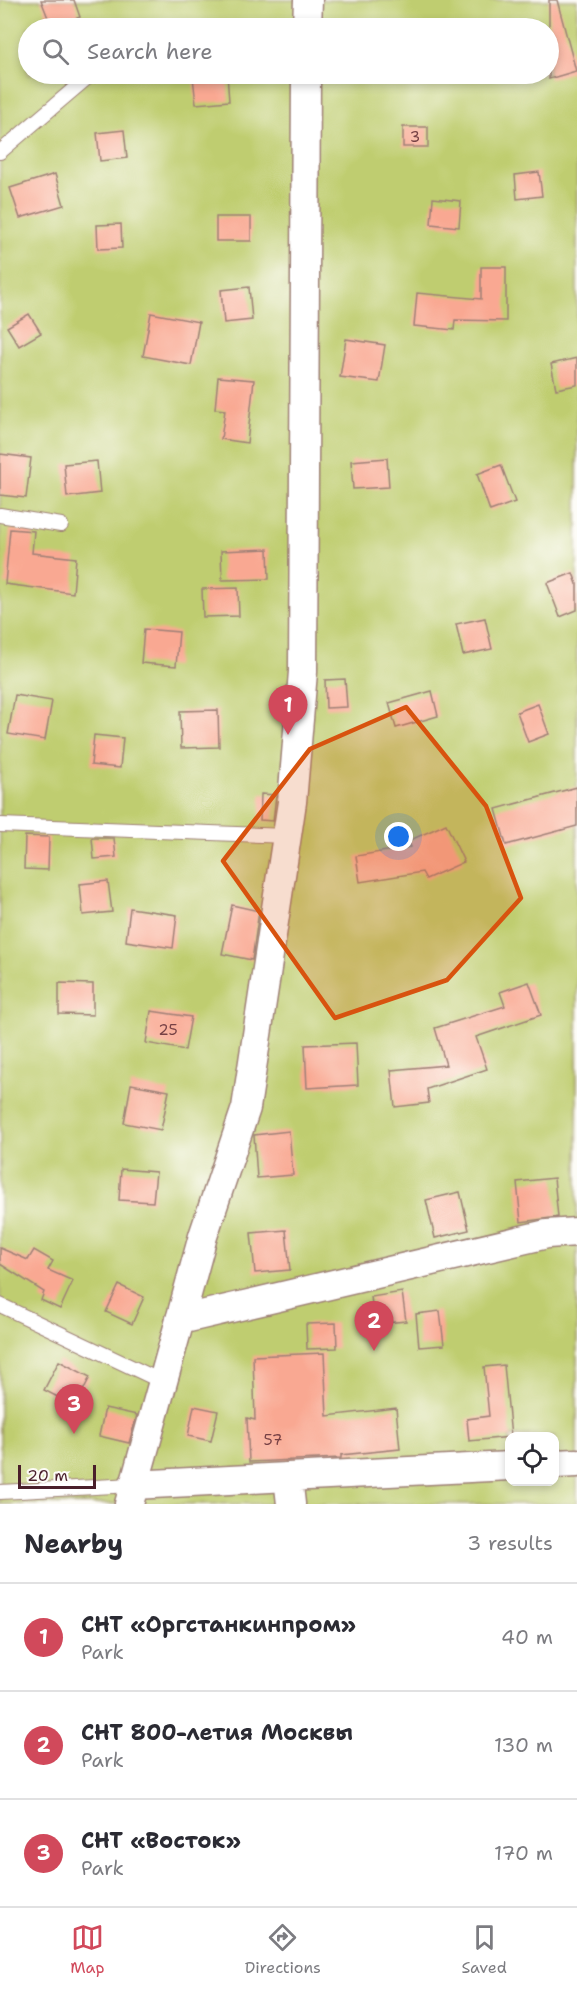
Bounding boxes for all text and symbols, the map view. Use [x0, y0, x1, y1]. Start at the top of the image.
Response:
search box [18, 18, 559, 84]
icon: search [39, 35, 72, 68]
text: Search here [87, 37, 213, 66]
house number: 3 [410, 127, 420, 147]
pin: 1 [268, 686, 308, 735]
your location [384, 822, 413, 851]
house number: 25 [158, 1020, 178, 1040]
pin: 2 [354, 1302, 394, 1351]
pin: 3 [54, 1384, 94, 1434]
house number: 57 [264, 1430, 282, 1450]
map controls [505, 1432, 559, 1486]
button: locate [505, 1432, 559, 1486]
scale bar [18, 1462, 96, 1490]
text: 20 m [27, 1465, 68, 1486]
text: Nearby [24, 1526, 123, 1561]
text: 3 results [467, 1530, 553, 1556]
text: СНТ «Оргстанкинпром» [81, 1610, 356, 1639]
text: 1 [39, 1624, 48, 1650]
text: 40 m [501, 1624, 553, 1650]
text: Park [81, 1639, 124, 1665]
text: СНТ 800-летия Москвы [81, 1718, 353, 1747]
text: 2 [37, 1732, 51, 1758]
text: 130 m [494, 1732, 553, 1758]
text: Park [81, 1747, 124, 1773]
text: СНТ «Восток» [81, 1826, 241, 1855]
text: 3 [37, 1840, 51, 1866]
text: 170 m [494, 1840, 553, 1866]
text: Park [81, 1855, 124, 1881]
tab: Map [70, 1921, 104, 1978]
tab: Directions [245, 1921, 321, 1978]
tab: Saved [461, 1921, 507, 1978]

